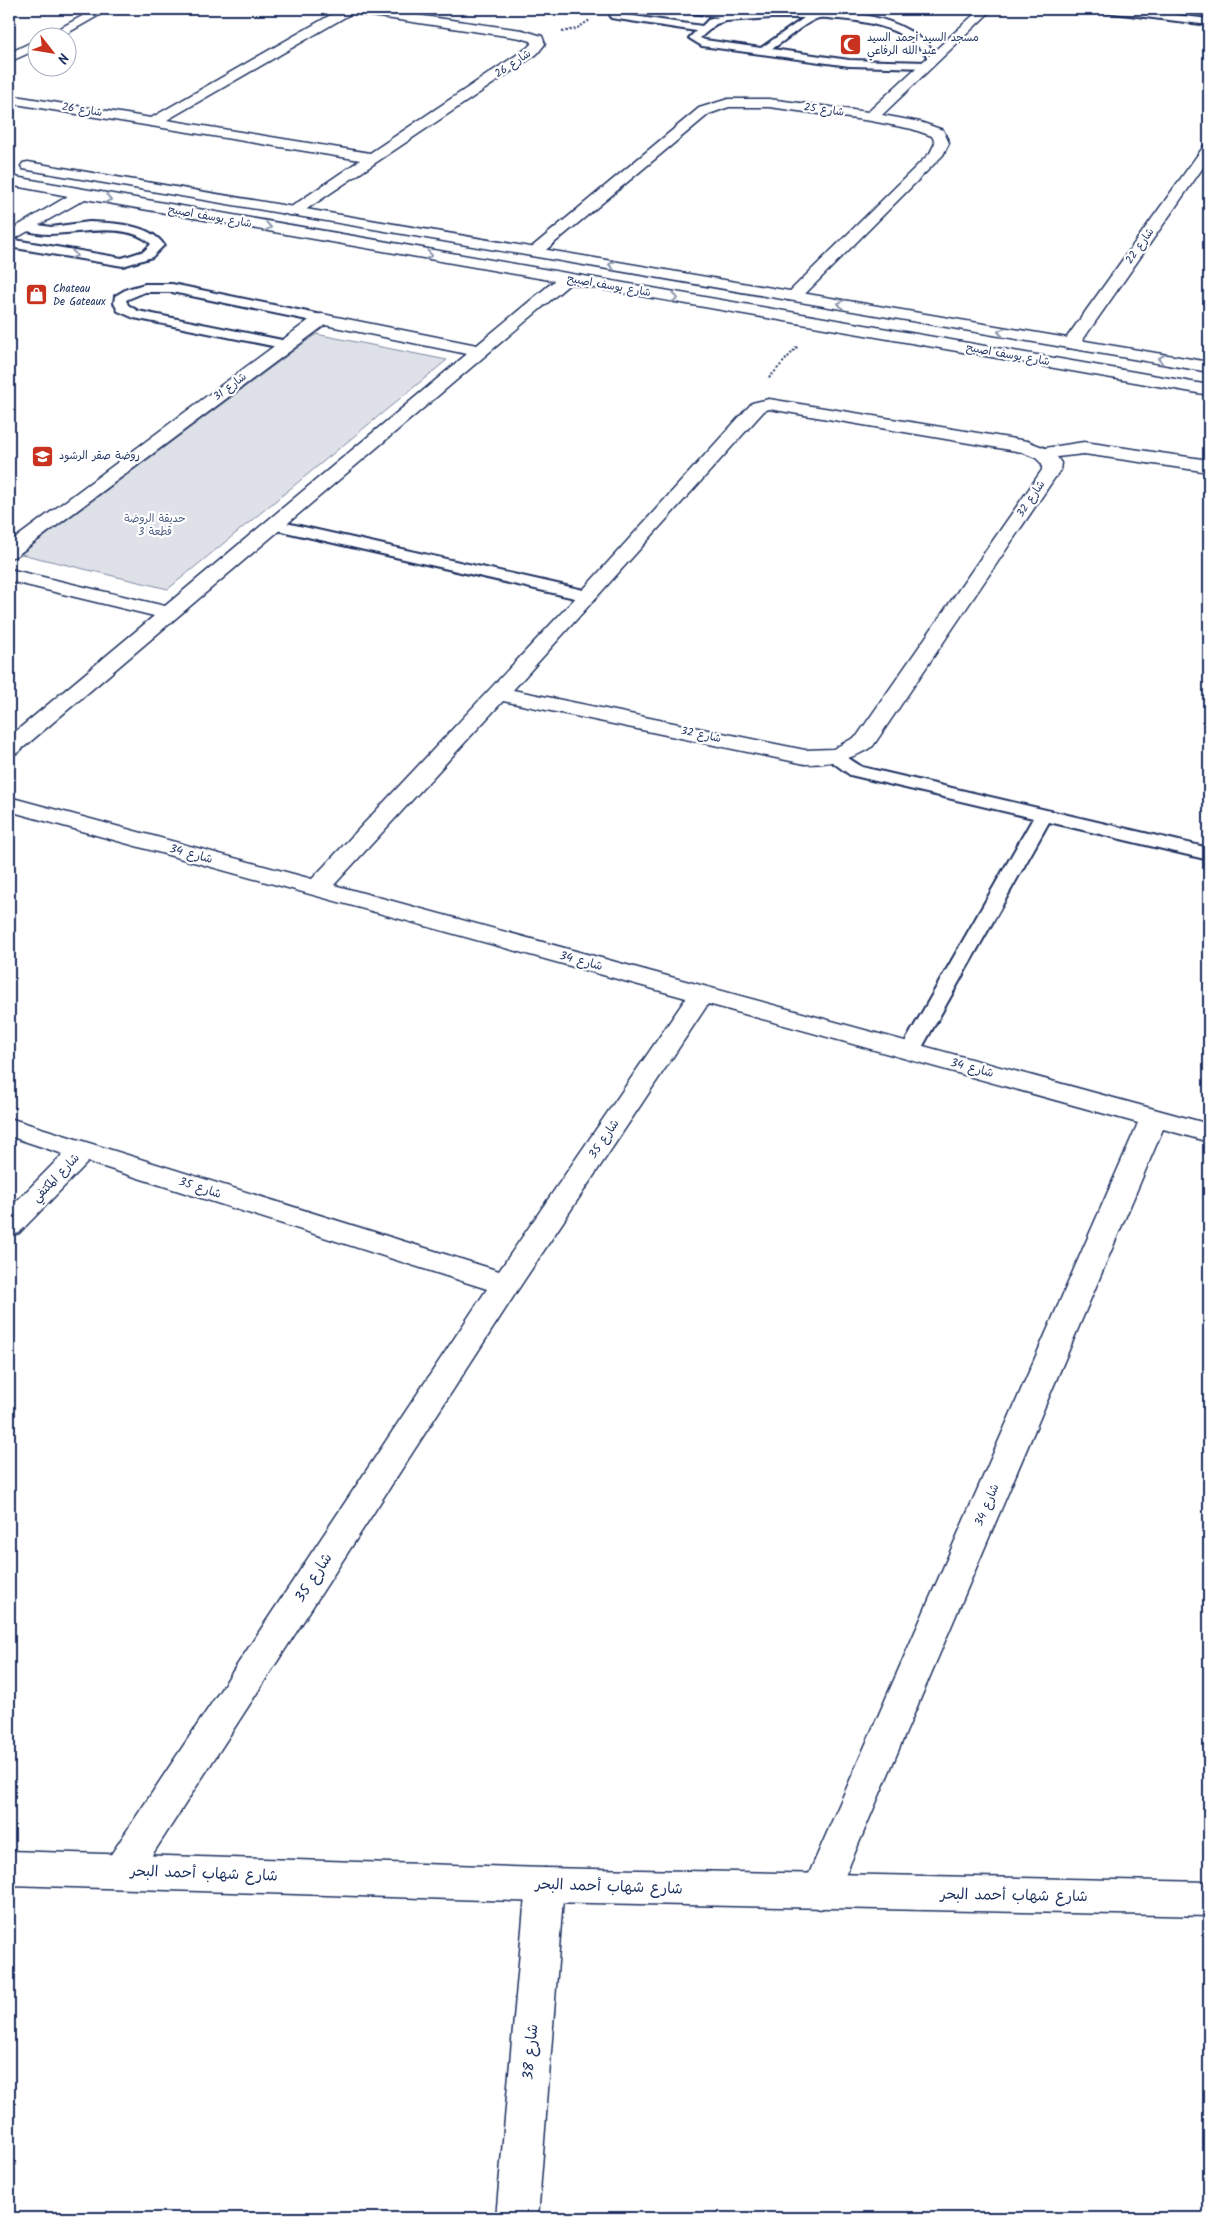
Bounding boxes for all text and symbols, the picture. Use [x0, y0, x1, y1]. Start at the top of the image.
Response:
north arrow [28, 28, 78, 78]
place label: مسجد السيد أحمد السيد عبد الله الرفاعي [867, 29, 979, 61]
mosque icon: مسجد السيد أحمد السيد عبد الله الرفاعي [839, 32, 863, 56]
street label: شارع 26 [491, 45, 535, 83]
text: N [50, 49, 74, 68]
street label: شارع 26 [60, 98, 104, 122]
street label: شارع 25 [803, 98, 845, 122]
one-way arrow [104, 194, 113, 204]
street label: شارع يوسف اصبيح [167, 201, 253, 233]
one-way arrow [264, 222, 273, 232]
street label: شارع 22 [1121, 224, 1159, 268]
one-way arrow [70, 249, 78, 259]
one-way arrow [424, 250, 433, 260]
one-way arrow [607, 260, 616, 270]
street label: شارع يوسف اصبيح [566, 270, 652, 302]
place label: Chateau De Gateaux [53, 280, 106, 311]
shop icon: Chateau De Gateaux [25, 283, 49, 307]
one-way arrow [670, 292, 679, 303]
one-way arrow [836, 300, 845, 310]
one-way arrow [997, 327, 1005, 337]
street label: شارع يوسف اصبيح [965, 339, 1051, 371]
one-way arrow [1157, 355, 1166, 365]
street label: شارع 31 [209, 368, 251, 406]
school or university icon: روضة صقر الرشود [31, 444, 55, 468]
place label: روضة صقر الرشود [59, 447, 140, 465]
street label: شارع 32 [1012, 477, 1050, 521]
park label: حديقة الروضة قطعة 3 [124, 510, 186, 541]
street label: شارع 32 [679, 722, 723, 748]
street label: شارع 34 [167, 839, 215, 869]
street label: شارع 34 [557, 946, 605, 976]
street label: شارع 34 [948, 1053, 996, 1083]
street label: شارع 35 [584, 1115, 624, 1163]
street label: شارع المكتفي [28, 1149, 85, 1208]
street label: شارع 35 [176, 1172, 224, 1204]
street label: شارع 34 [970, 1481, 1004, 1529]
street label: شارع 35 [289, 1548, 339, 1608]
street label: شارع شهاب أحمد البحر [129, 1859, 278, 1889]
street label: شارع شهاب أحمد البحر [534, 1872, 683, 1902]
street label: شارع شهاب أحمد البحر [939, 1883, 1088, 1909]
street label: شارع 38 [517, 2023, 545, 2081]

